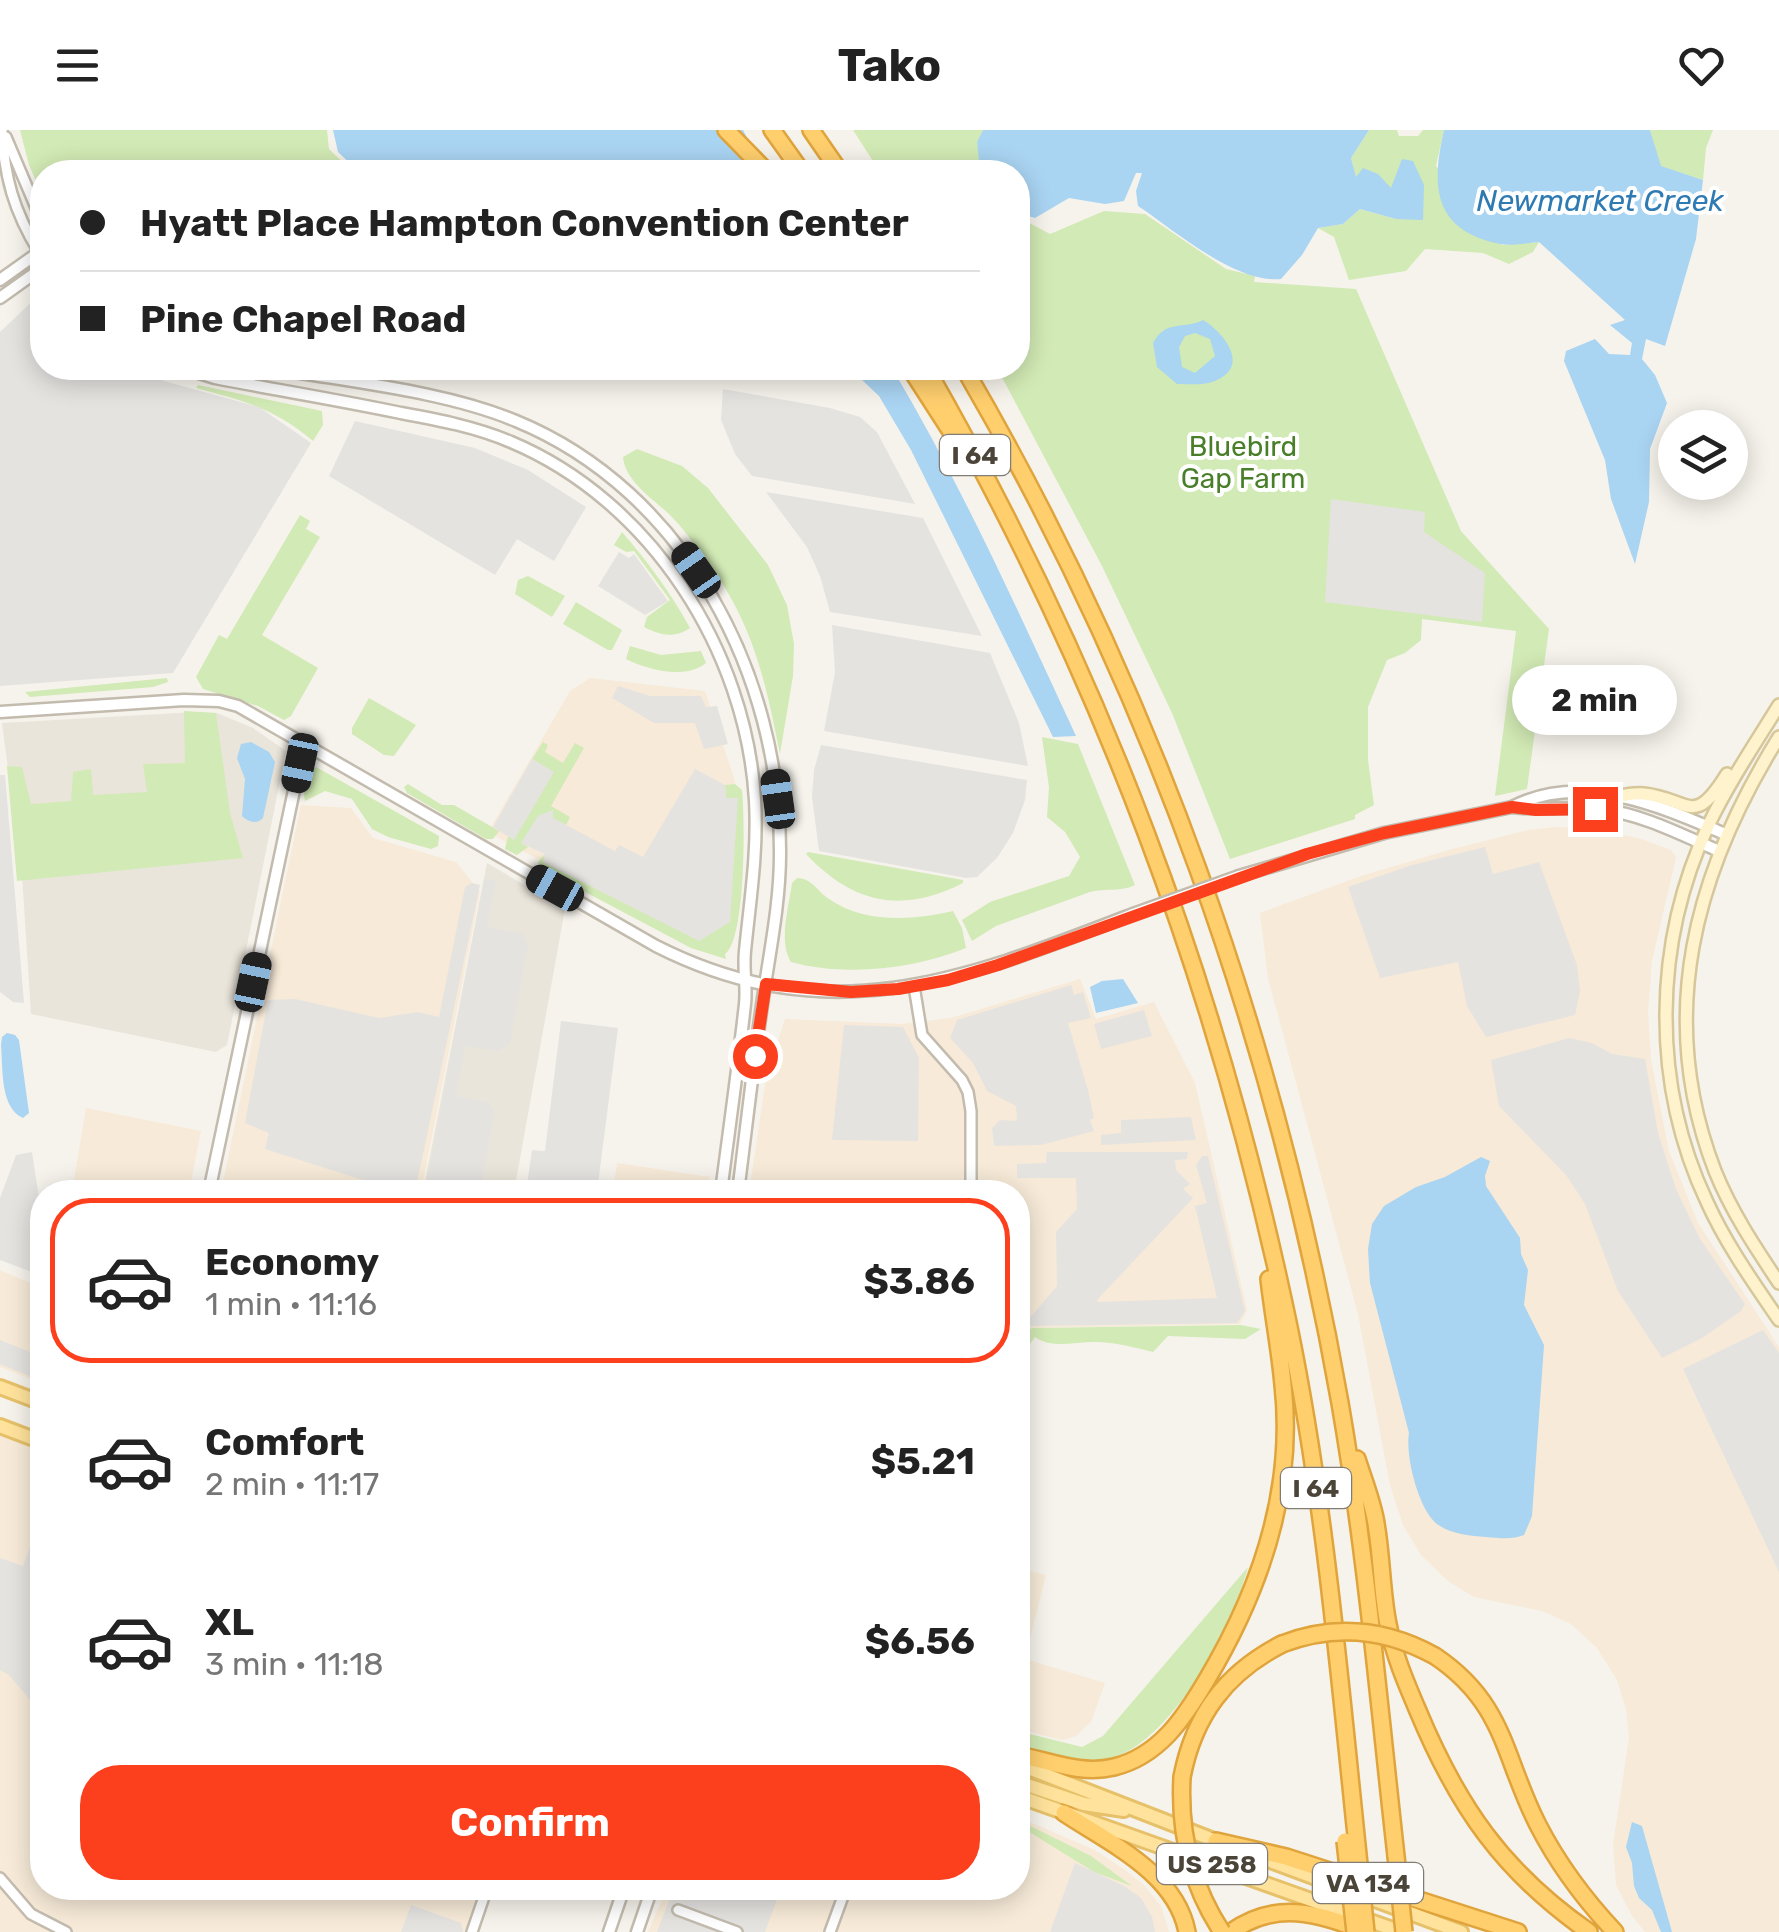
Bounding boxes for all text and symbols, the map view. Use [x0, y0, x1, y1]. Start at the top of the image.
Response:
icon: menu [50, 38, 105, 93]
icon: heart [1674, 38, 1729, 93]
text: Tako [838, 39, 941, 92]
water label: Newmarket Creek [1476, 183, 1724, 219]
text: Hyatt Place Hampton Convention Center [140, 200, 909, 246]
text: Pine Chapel Road [140, 296, 467, 342]
map controls [1658, 410, 1748, 500]
button: layers [1658, 410, 1748, 500]
park label: Bluebird Gap Farm [1181, 430, 1305, 495]
road number: I 64 [940, 435, 1010, 475]
car [667, 537, 725, 603]
callout: 2 min [1512, 664, 1678, 734]
text: 2 min [1551, 681, 1638, 719]
car [279, 731, 321, 795]
car [759, 767, 797, 831]
route end [1573, 787, 1618, 832]
car [521, 860, 589, 916]
car [232, 950, 274, 1014]
route start [733, 1034, 778, 1079]
icon: car [85, 1236, 175, 1326]
text: Economy [205, 1239, 379, 1285]
text: $3.86 [863, 1258, 975, 1304]
text: 1 min · 11:16 [205, 1285, 377, 1323]
icon: car [85, 1416, 175, 1506]
text: Comfort [205, 1419, 364, 1465]
text: $5.21 [871, 1438, 975, 1484]
text: 2 min · 11:17 [205, 1465, 379, 1503]
road number: I 64 [1281, 1468, 1351, 1508]
icon: car [85, 1596, 175, 1686]
text: XL [205, 1599, 254, 1645]
text: $6.56 [865, 1618, 975, 1664]
text: 3 min · 11:18 [205, 1645, 384, 1683]
button: Confirm [80, 1765, 980, 1880]
road number: US 258 [1157, 1844, 1267, 1884]
road number: VA 134 [1313, 1863, 1423, 1903]

